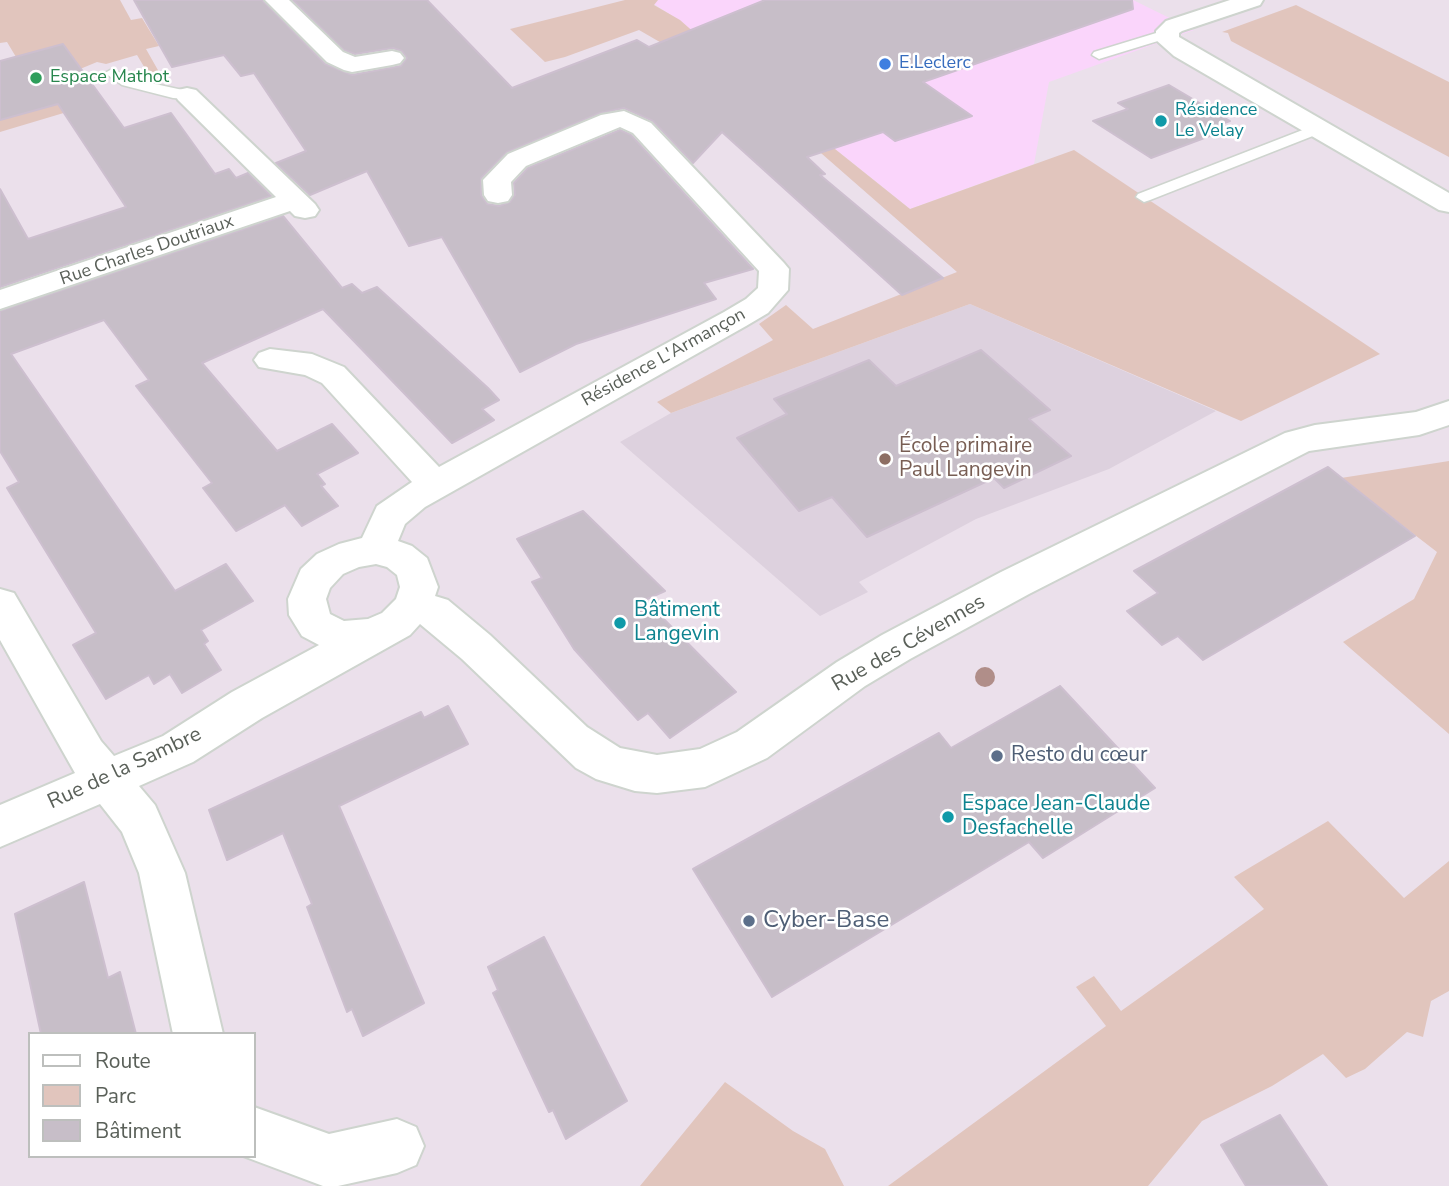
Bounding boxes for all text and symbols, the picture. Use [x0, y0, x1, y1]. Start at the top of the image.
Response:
place label: E.Leclerc [899, 53, 971, 75]
marker: E.Leclerc [877, 56, 893, 72]
place label: Espace Mathot [50, 67, 169, 89]
marker: Espace Mathot [28, 70, 44, 86]
place label: Résidence Le Velay [1175, 100, 1257, 142]
marker: Résidence Le Velay [1153, 113, 1169, 129]
street label: Rue Charles Doutriaux [57, 211, 237, 291]
street label: Résidence L'Armançon [578, 304, 750, 412]
place label: École primaire Paul Langevin [899, 434, 1032, 484]
marker: École primaire Paul Langevin [877, 451, 893, 467]
street label: Rue des Cévennes [828, 590, 990, 698]
place label: Bâtiment Langevin [634, 598, 720, 648]
marker: Bâtiment Langevin [612, 615, 628, 631]
street label: Rue de la Sambre [44, 722, 206, 816]
place label: Resto du cœur [1011, 743, 1148, 769]
marker: Resto du cœur [989, 748, 1005, 764]
place label: Espace Jean-Claude Desfachelle [962, 792, 1150, 842]
marker: Espace Jean-Claude Desfachelle [940, 809, 956, 825]
place label: Cyber-Base [763, 907, 889, 935]
marker: Cyber-Base [741, 913, 757, 929]
legend [28, 1032, 256, 1158]
text: Route [95, 1047, 151, 1075]
text: Parc [95, 1082, 136, 1110]
text: Bâtiment [95, 1117, 181, 1145]

